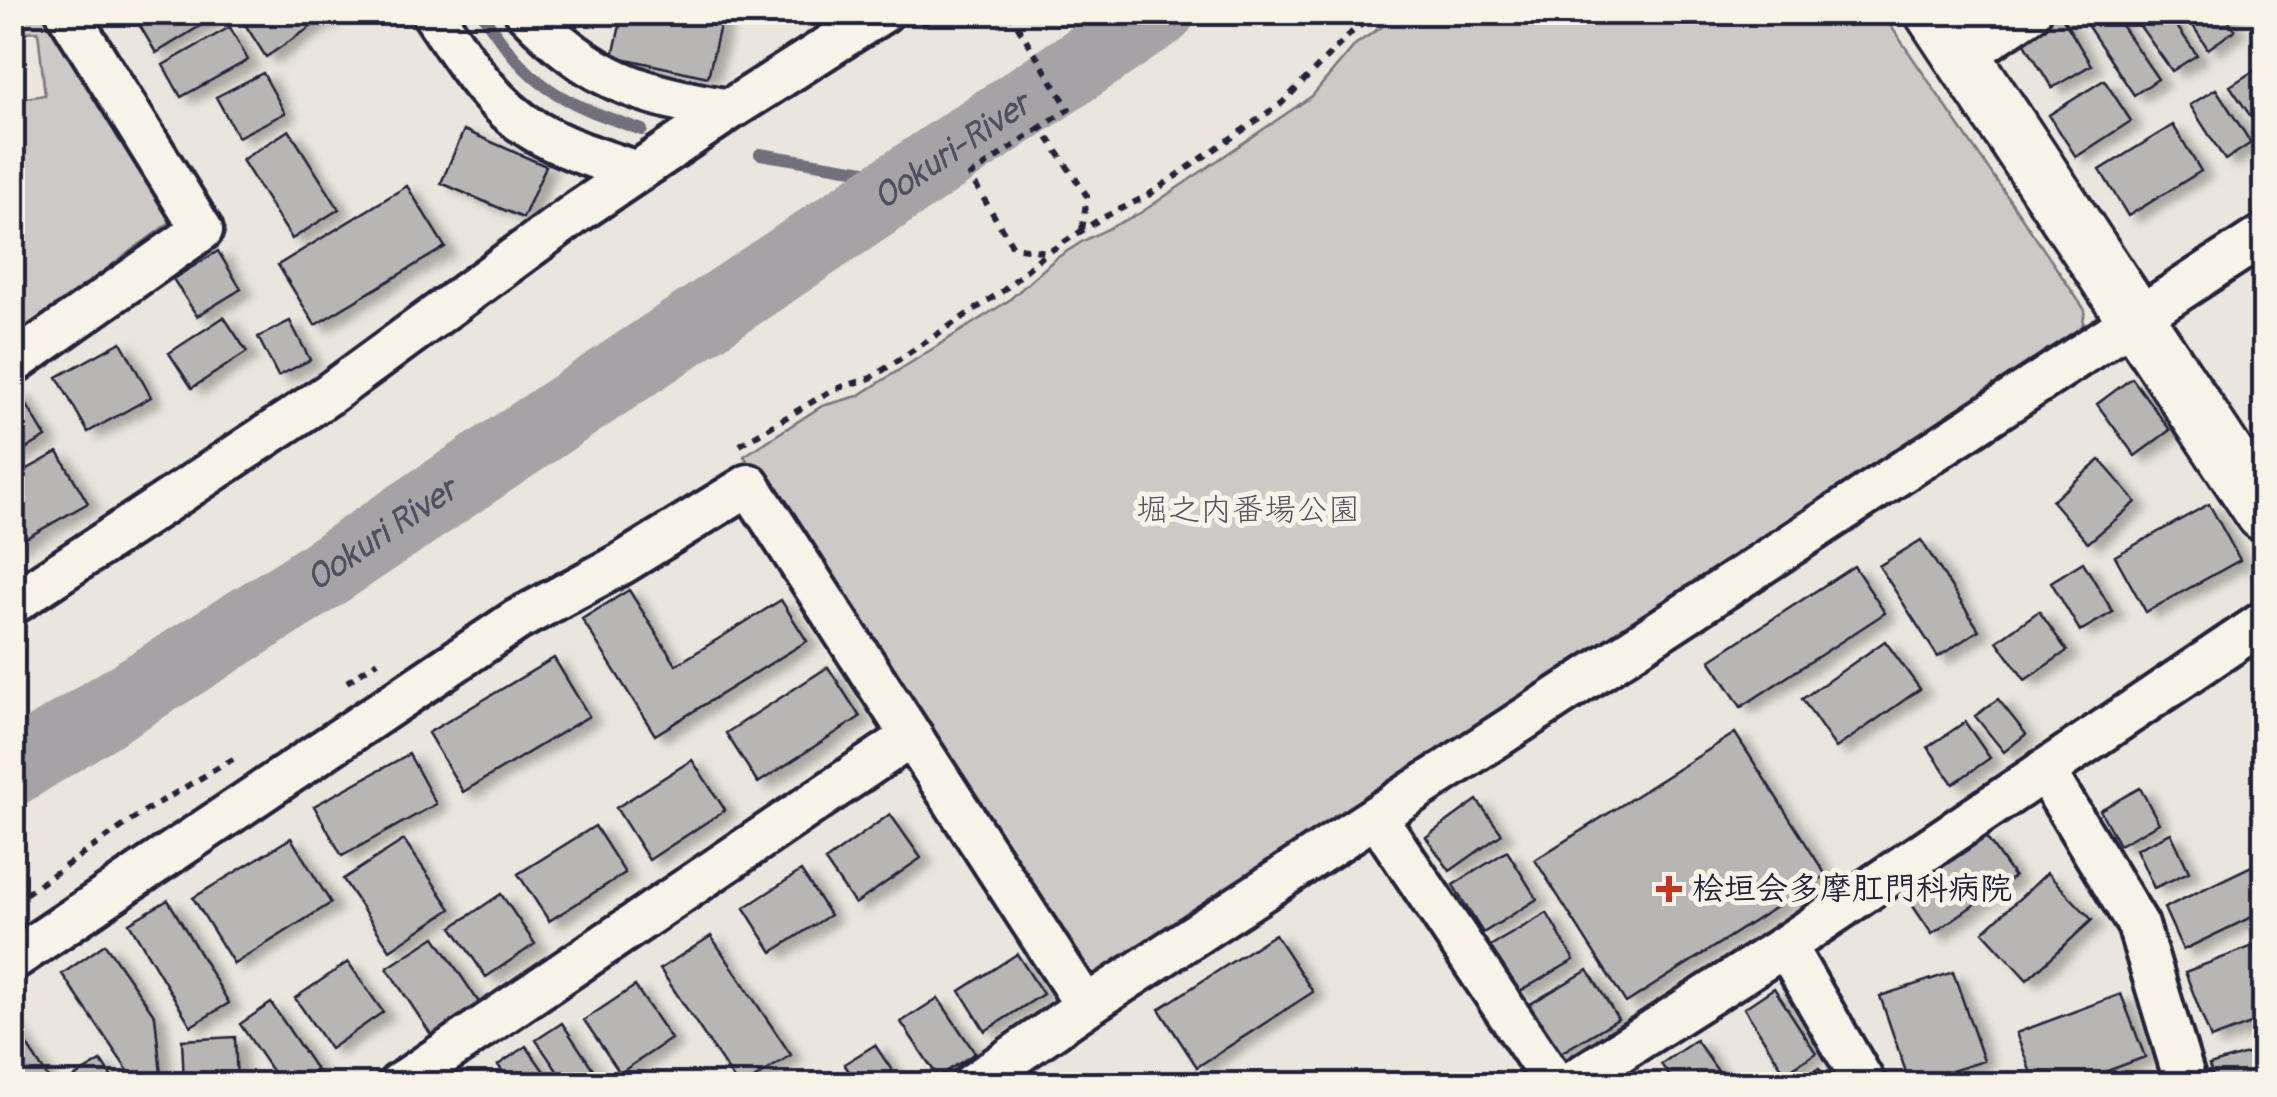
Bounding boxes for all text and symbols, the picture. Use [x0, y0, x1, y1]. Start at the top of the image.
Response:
water label: Ookuri-River [865, 81, 1042, 220]
water label: Ookuri River [298, 466, 469, 601]
park label: 堀之内番場公園 [1136, 490, 1360, 530]
place label: 桧垣会多摩肛門科病院 [1692, 869, 2012, 909]
marker: 桧垣会多摩肛門科病院 [1656, 876, 1682, 902]

